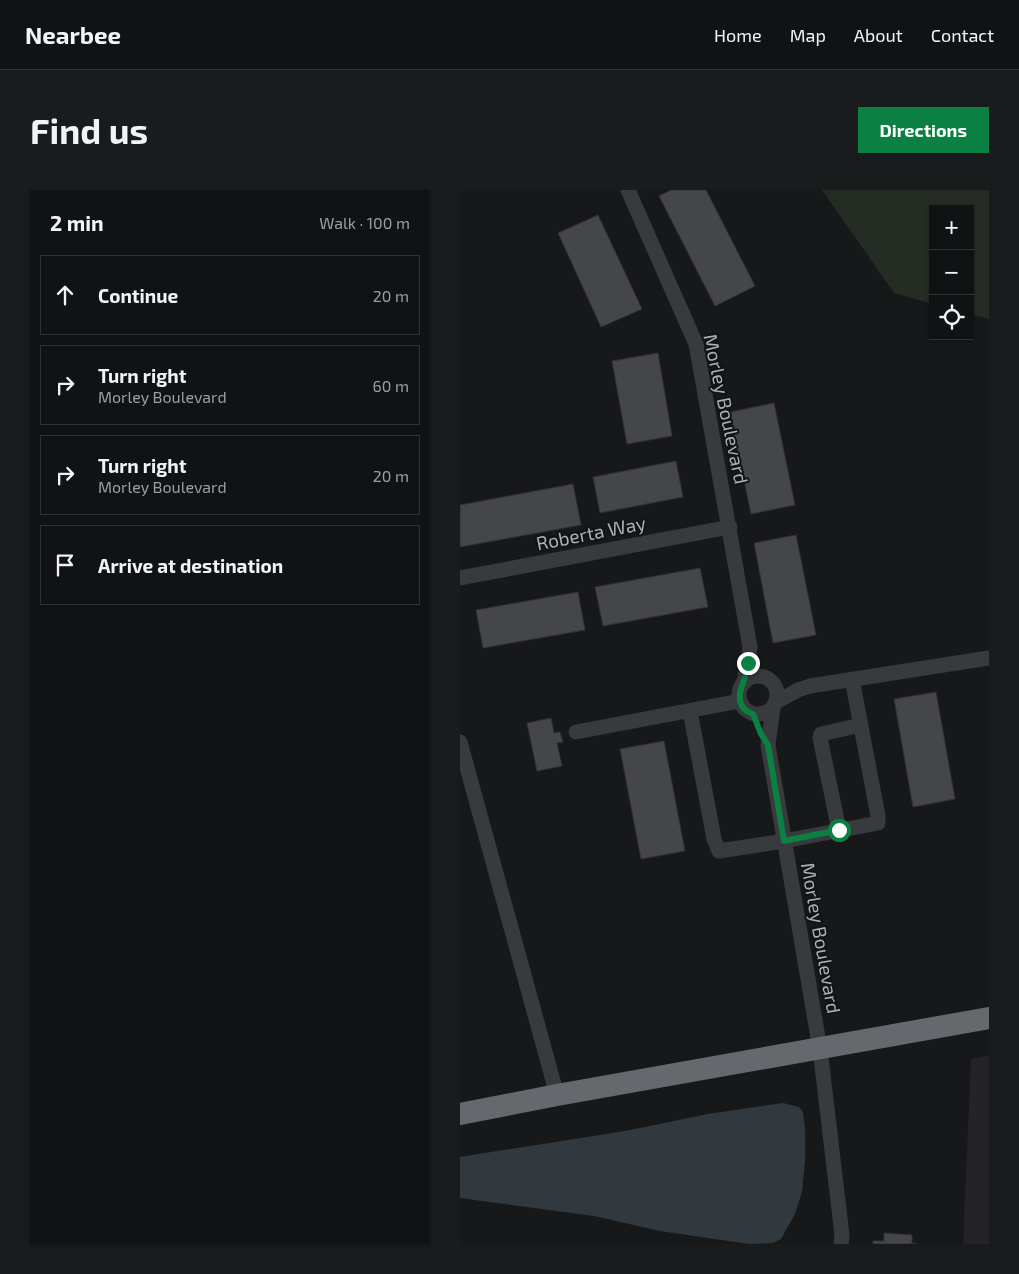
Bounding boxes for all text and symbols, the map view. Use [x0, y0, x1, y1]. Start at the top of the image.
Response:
text: Nearbee [25, 20, 121, 49]
text: Home [714, 24, 762, 46]
text: Map [790, 24, 826, 46]
text: About [854, 24, 903, 46]
text: Contact [931, 24, 994, 46]
button: Directions [858, 107, 989, 153]
text: Find us [30, 109, 148, 151]
map controls [929, 205, 974, 340]
button: + [929, 205, 974, 250]
text: 2 min [50, 210, 104, 235]
text: Walk · 100 m [319, 213, 410, 232]
button: − [929, 250, 974, 295]
icon: ahead [51, 281, 79, 309]
text: Continue [98, 284, 178, 307]
text: 20 m [373, 286, 409, 305]
button: locate [929, 295, 974, 340]
street label: Morley Boulevard [699, 332, 754, 486]
text: Turn right [98, 364, 186, 387]
icon: right [51, 371, 79, 399]
text: 60 m [373, 376, 409, 395]
text: Morley Boulevard [98, 387, 227, 406]
text: Turn right [98, 454, 186, 477]
icon: right [51, 461, 79, 489]
text: 20 m [373, 466, 409, 485]
text: Morley Boulevard [98, 477, 227, 496]
street label: Roberta Way [534, 511, 648, 554]
icon: arrive [51, 551, 79, 579]
text: Arrive at destination [98, 554, 283, 577]
route end [737, 652, 760, 675]
route start [828, 819, 851, 842]
street label: Morley Boulevard [797, 861, 846, 1015]

